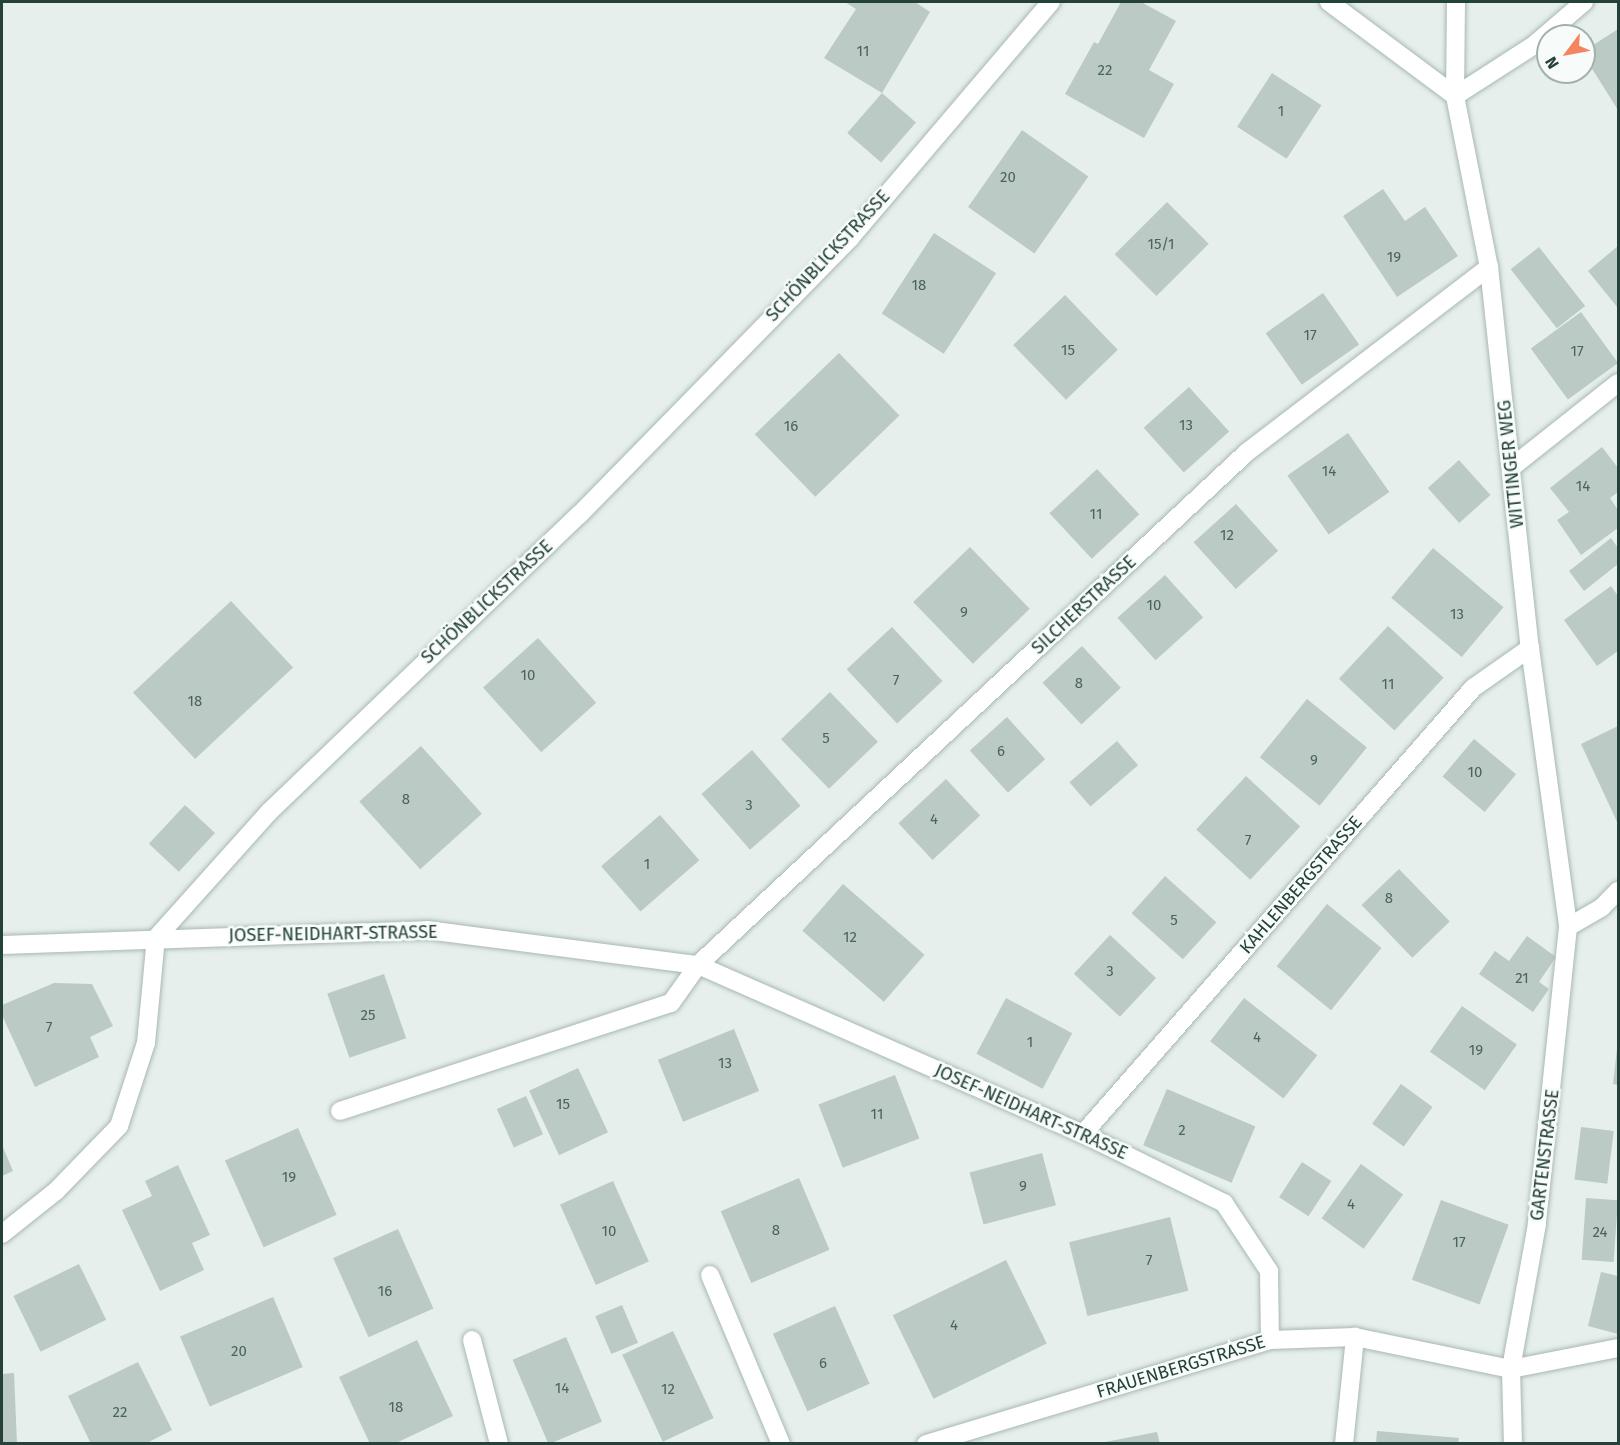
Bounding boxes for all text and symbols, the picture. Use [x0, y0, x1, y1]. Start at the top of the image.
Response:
north arrow [1536, 24, 1596, 84]
house number: 11 [857, 43, 869, 61]
text: N [1541, 53, 1563, 72]
house number: 22 [1098, 62, 1112, 80]
house number: 1 [1278, 103, 1284, 121]
house number: 20 [1000, 169, 1016, 187]
street label: SCHÖNBLICKSTRASSE [762, 186, 894, 326]
house number: 15/1 [1147, 236, 1175, 254]
house number: 19 [1387, 249, 1401, 267]
house number: 18 [912, 277, 926, 295]
house number: 17 [1303, 327, 1317, 345]
house number: 15 [1061, 342, 1075, 360]
house number: 17 [1570, 343, 1584, 361]
street label: WITTINGER WEG [1494, 399, 1528, 529]
house number: 13 [1179, 417, 1193, 435]
house number: 16 [784, 418, 798, 436]
house number: 14 [1322, 463, 1336, 481]
house number: 14 [1576, 478, 1590, 496]
house number: 11 [1090, 506, 1102, 524]
house number: 12 [1220, 527, 1234, 545]
street label: SCHÖNBLICKSTRASSE [417, 536, 557, 668]
street label: SILCHERSTRASSE [1027, 551, 1141, 659]
house number: 10 [1147, 597, 1161, 615]
house number: 9 [960, 604, 968, 622]
house number: 13 [1450, 606, 1464, 624]
house number: 10 [521, 667, 535, 685]
house number: 7 [893, 672, 899, 690]
house number: 8 [1075, 675, 1083, 693]
house number: 11 [1382, 676, 1394, 694]
house number: 18 [188, 693, 202, 711]
house number: 5 [822, 730, 830, 748]
house number: 6 [997, 743, 1005, 761]
house number: 9 [1310, 752, 1318, 770]
house number: 10 [1468, 764, 1482, 782]
house number: 8 [402, 791, 410, 809]
house number: 3 [745, 797, 753, 815]
house number: 4 [930, 811, 938, 829]
street label: KAHLENBERGSTRASSE [1235, 812, 1367, 958]
house number: 7 [1245, 832, 1251, 850]
house number: 1 [644, 856, 650, 874]
house number: 8 [1385, 890, 1393, 908]
house number: 5 [1170, 912, 1178, 930]
street label: JOSEF-NEIDHART-STRASSE [228, 921, 438, 947]
house number: 12 [843, 929, 857, 947]
house number: 3 [1106, 963, 1114, 981]
house number: 21 [1515, 970, 1529, 988]
house number: 25 [361, 1007, 375, 1025]
house number: 7 [46, 1019, 52, 1037]
house number: 4 [1253, 1029, 1261, 1047]
house number: 1 [1027, 1034, 1033, 1052]
house number: 19 [1469, 1042, 1483, 1060]
house number: 13 [718, 1055, 732, 1073]
street label: JOSEF-NEIDHART-STRASSE [931, 1060, 1131, 1164]
street label: GARTENSTRASSE [1526, 1088, 1564, 1222]
house number: 15 [556, 1096, 570, 1114]
house number: 11 [871, 1106, 883, 1124]
house number: 2 [1178, 1122, 1186, 1140]
house number: 19 [282, 1169, 296, 1187]
house number: 9 [1019, 1178, 1027, 1196]
house number: 4 [1347, 1196, 1355, 1214]
house number: 8 [772, 1222, 780, 1240]
house number: 10 [602, 1223, 616, 1241]
house number: 24 [1593, 1224, 1607, 1242]
house number: 17 [1452, 1234, 1466, 1252]
house number: 7 [1146, 1252, 1152, 1270]
house number: 16 [378, 1283, 392, 1301]
house number: 4 [950, 1317, 958, 1335]
street label: FRAUENBERGSTRASSE [1094, 1331, 1268, 1403]
house number: 20 [231, 1343, 247, 1361]
house number: 6 [819, 1355, 827, 1373]
house number: 14 [555, 1380, 569, 1398]
house number: 12 [661, 1381, 675, 1399]
house number: 18 [389, 1399, 403, 1417]
house number: 22 [113, 1404, 127, 1422]

